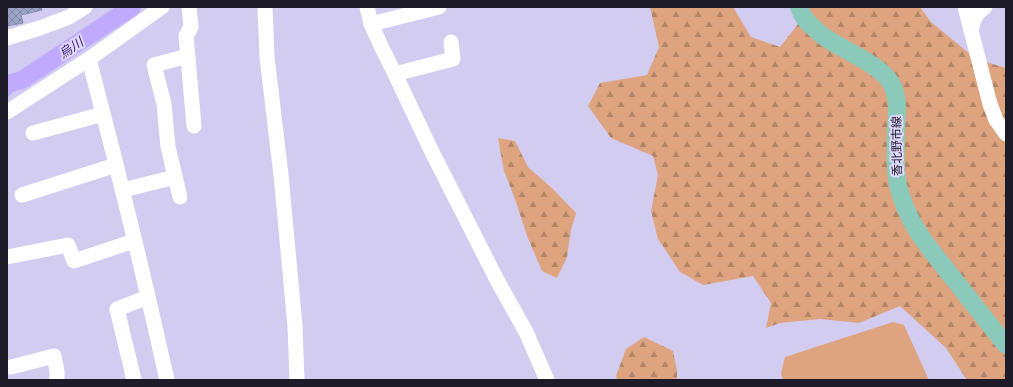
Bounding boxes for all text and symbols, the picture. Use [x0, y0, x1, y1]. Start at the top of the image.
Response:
water label: 烏川 [56, 33, 88, 61]
street label: 香北野市線 [889, 116, 905, 176]

